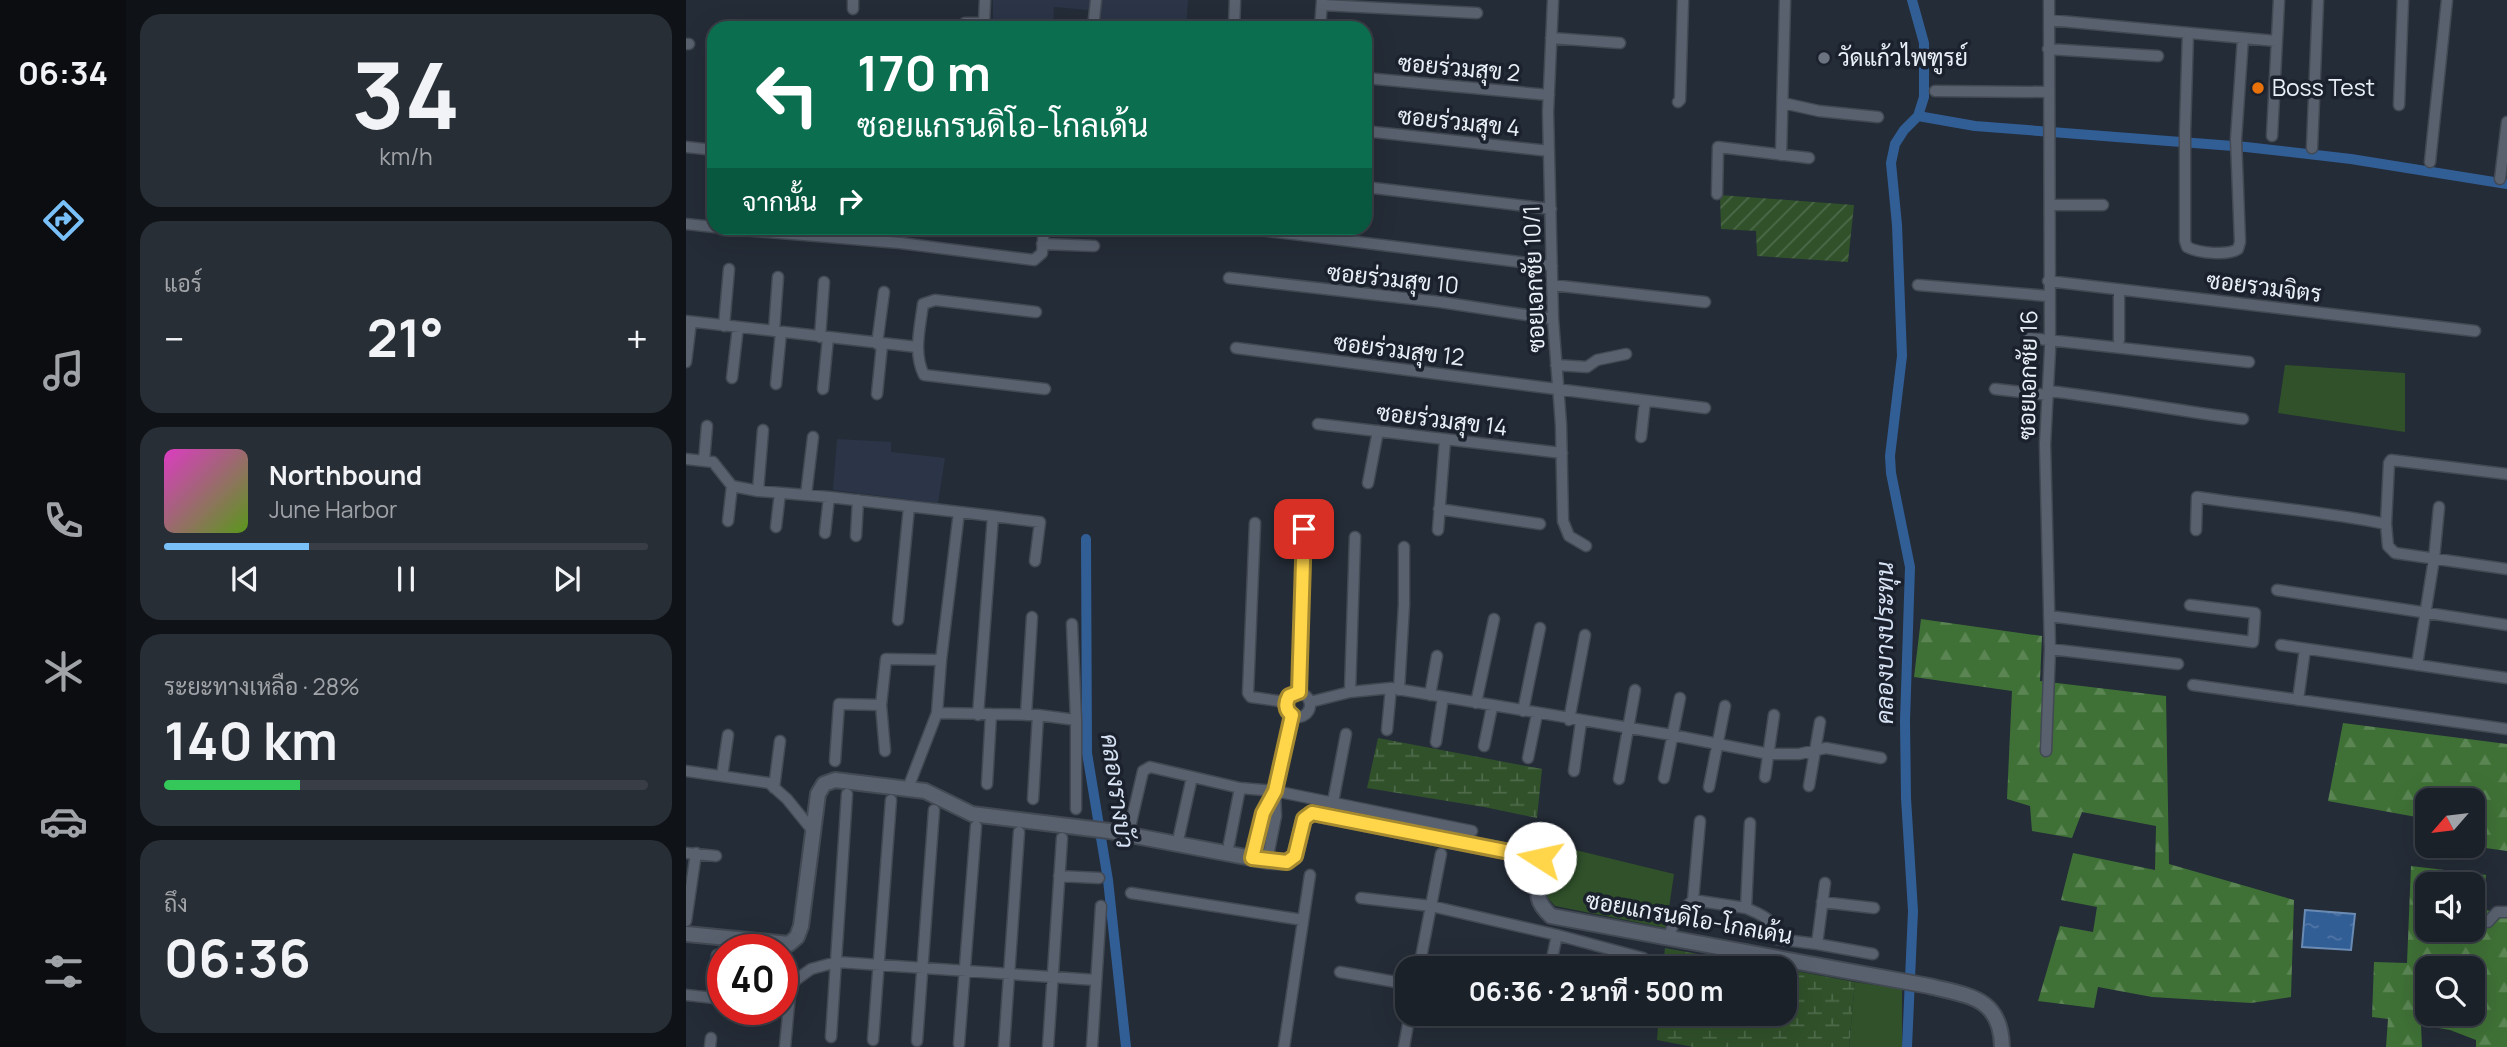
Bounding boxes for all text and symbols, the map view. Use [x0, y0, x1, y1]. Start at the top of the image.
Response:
text: 34 [352, 32, 460, 156]
text: 170 m [857, 39, 991, 106]
place label: วัดแก้วไพฑูรย์ [1838, 41, 1968, 75]
street label: ซอยร่วมสุข 2 [1397, 46, 1522, 89]
icon: left [742, 49, 833, 140]
marker: วัดแก้วไพฑูรย์ [1816, 50, 1832, 66]
text: 06:34 [18, 51, 108, 95]
place label: Boss Test [2272, 71, 2375, 103]
marker: Boss Test [2250, 80, 2266, 96]
street label: ซอยร่วมสุข 4 [1396, 99, 1522, 144]
text: ซอยแกรนดิโอ-โกลเด้น [857, 103, 1148, 147]
text: km/h [379, 140, 433, 172]
icon: right [831, 182, 869, 220]
text: จากนั้น [742, 183, 817, 219]
icon: directions [39, 196, 88, 245]
street label: ซอยเอกชัย 10/1 [1514, 205, 1552, 353]
street label: ซอยร่วมสุข 10 [1325, 255, 1461, 302]
street label: ซอยรวมจิตร [2205, 263, 2324, 309]
text: แอร์ [164, 267, 202, 299]
text: 21° [367, 302, 444, 373]
street label: ซอยเอกชัย 16 [2010, 310, 2044, 440]
text: − [164, 312, 185, 364]
text: + [626, 312, 648, 364]
street label: ซอยร่วมสุข 12 [1332, 325, 1466, 374]
icon: music [39, 346, 88, 395]
street label: ซอยร่วมสุข 14 [1375, 395, 1510, 444]
text: Northbound [269, 457, 422, 493]
text: June Harbor [269, 493, 397, 525]
icon: phone [39, 496, 88, 545]
pin [1274, 499, 1334, 559]
icon: arrive [1285, 510, 1323, 548]
icon: previous [226, 560, 264, 598]
icon: pause [387, 560, 425, 598]
icon: next [548, 560, 586, 598]
water label: คลองบางประทุน [1867, 562, 1901, 724]
icon: climate [39, 647, 88, 696]
text: ระยะทางเหลือ · 28% [164, 670, 360, 702]
text: 140 km [164, 705, 338, 776]
water label: คลองรางบัว [1094, 731, 1143, 850]
north arrow [2415, 788, 2485, 858]
map controls [2415, 788, 2485, 1026]
icon: car [39, 797, 88, 846]
position arrow [1503, 821, 1577, 895]
button: sound [2415, 872, 2485, 942]
street label: ซอยแกรนดิโอ-โกลเด้น [1583, 883, 1795, 951]
text: ถึง [164, 887, 188, 919]
text: 06:36 [164, 922, 311, 993]
speed limit sign: 40 [707, 934, 798, 1025]
icon: filters [39, 947, 88, 996]
button: search [2415, 956, 2485, 1026]
text: 06:36 · 2 นาที · 500 m [1469, 973, 1723, 1009]

